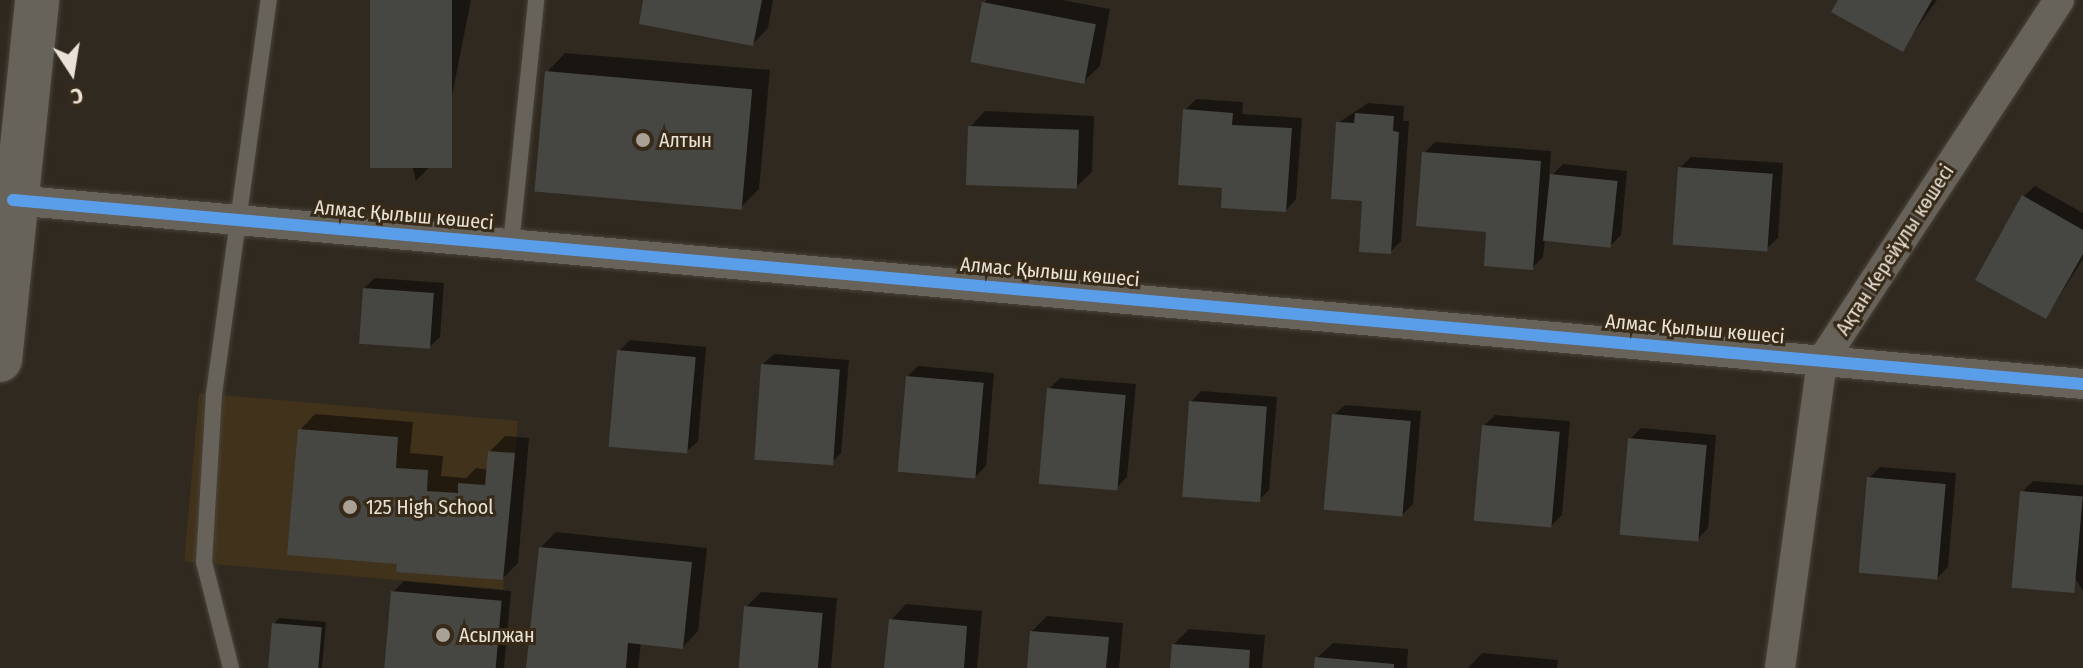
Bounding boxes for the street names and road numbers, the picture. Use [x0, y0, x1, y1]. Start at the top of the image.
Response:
street label: Ақтан Керейұлы көшесі [1831, 160, 1959, 340]
street label: Алмас Қылыш көшесі [313, 195, 495, 235]
street label: Алмас Қылыш көшесі [959, 252, 1141, 292]
street label: Алмас Қылыш көшесі [1604, 309, 1786, 349]

